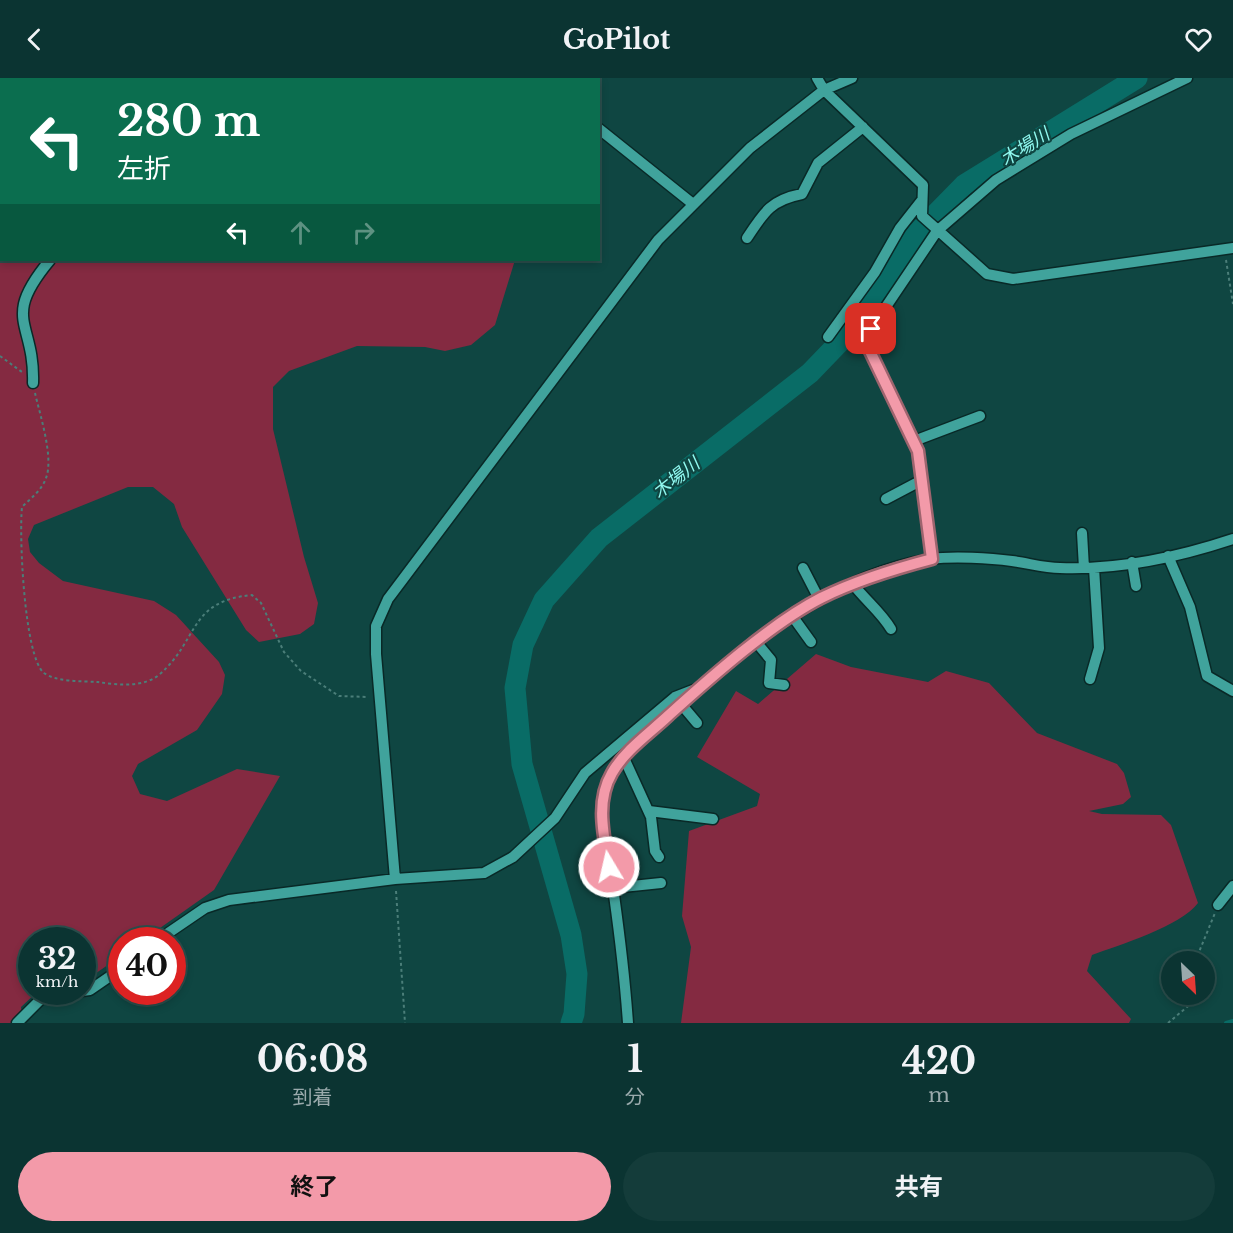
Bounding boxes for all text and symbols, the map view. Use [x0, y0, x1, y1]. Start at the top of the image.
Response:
icon: back [18, 23, 51, 56]
text: GoPilot [563, 23, 670, 56]
icon: heart [1182, 23, 1215, 56]
text: 280 m [117, 95, 260, 147]
icon: left [18, 102, 96, 180]
water label: 木場川 [996, 122, 1055, 171]
text: 左折 [117, 152, 171, 185]
icon: left [221, 216, 254, 249]
icon: ahead [284, 216, 317, 249]
icon: right [347, 216, 380, 249]
pin [845, 303, 896, 354]
icon: arrive [854, 312, 887, 345]
water label: 木場川 [648, 451, 706, 503]
position arrow [577, 835, 641, 899]
speed limit sign: 40 [108, 927, 186, 1005]
text: 32 [38, 940, 76, 977]
north arrow [1161, 951, 1215, 1005]
map controls [1161, 951, 1215, 1005]
text: km/h [36, 972, 78, 991]
text: 06:08 [257, 1037, 368, 1082]
text: 1 [627, 1037, 643, 1082]
text: 420 [902, 1039, 976, 1084]
text: m [928, 1083, 950, 1107]
text: 到着 [293, 1085, 333, 1109]
text: 分 [625, 1085, 645, 1109]
button: 終了 [18, 1152, 611, 1221]
button: 共有 [623, 1152, 1215, 1221]

